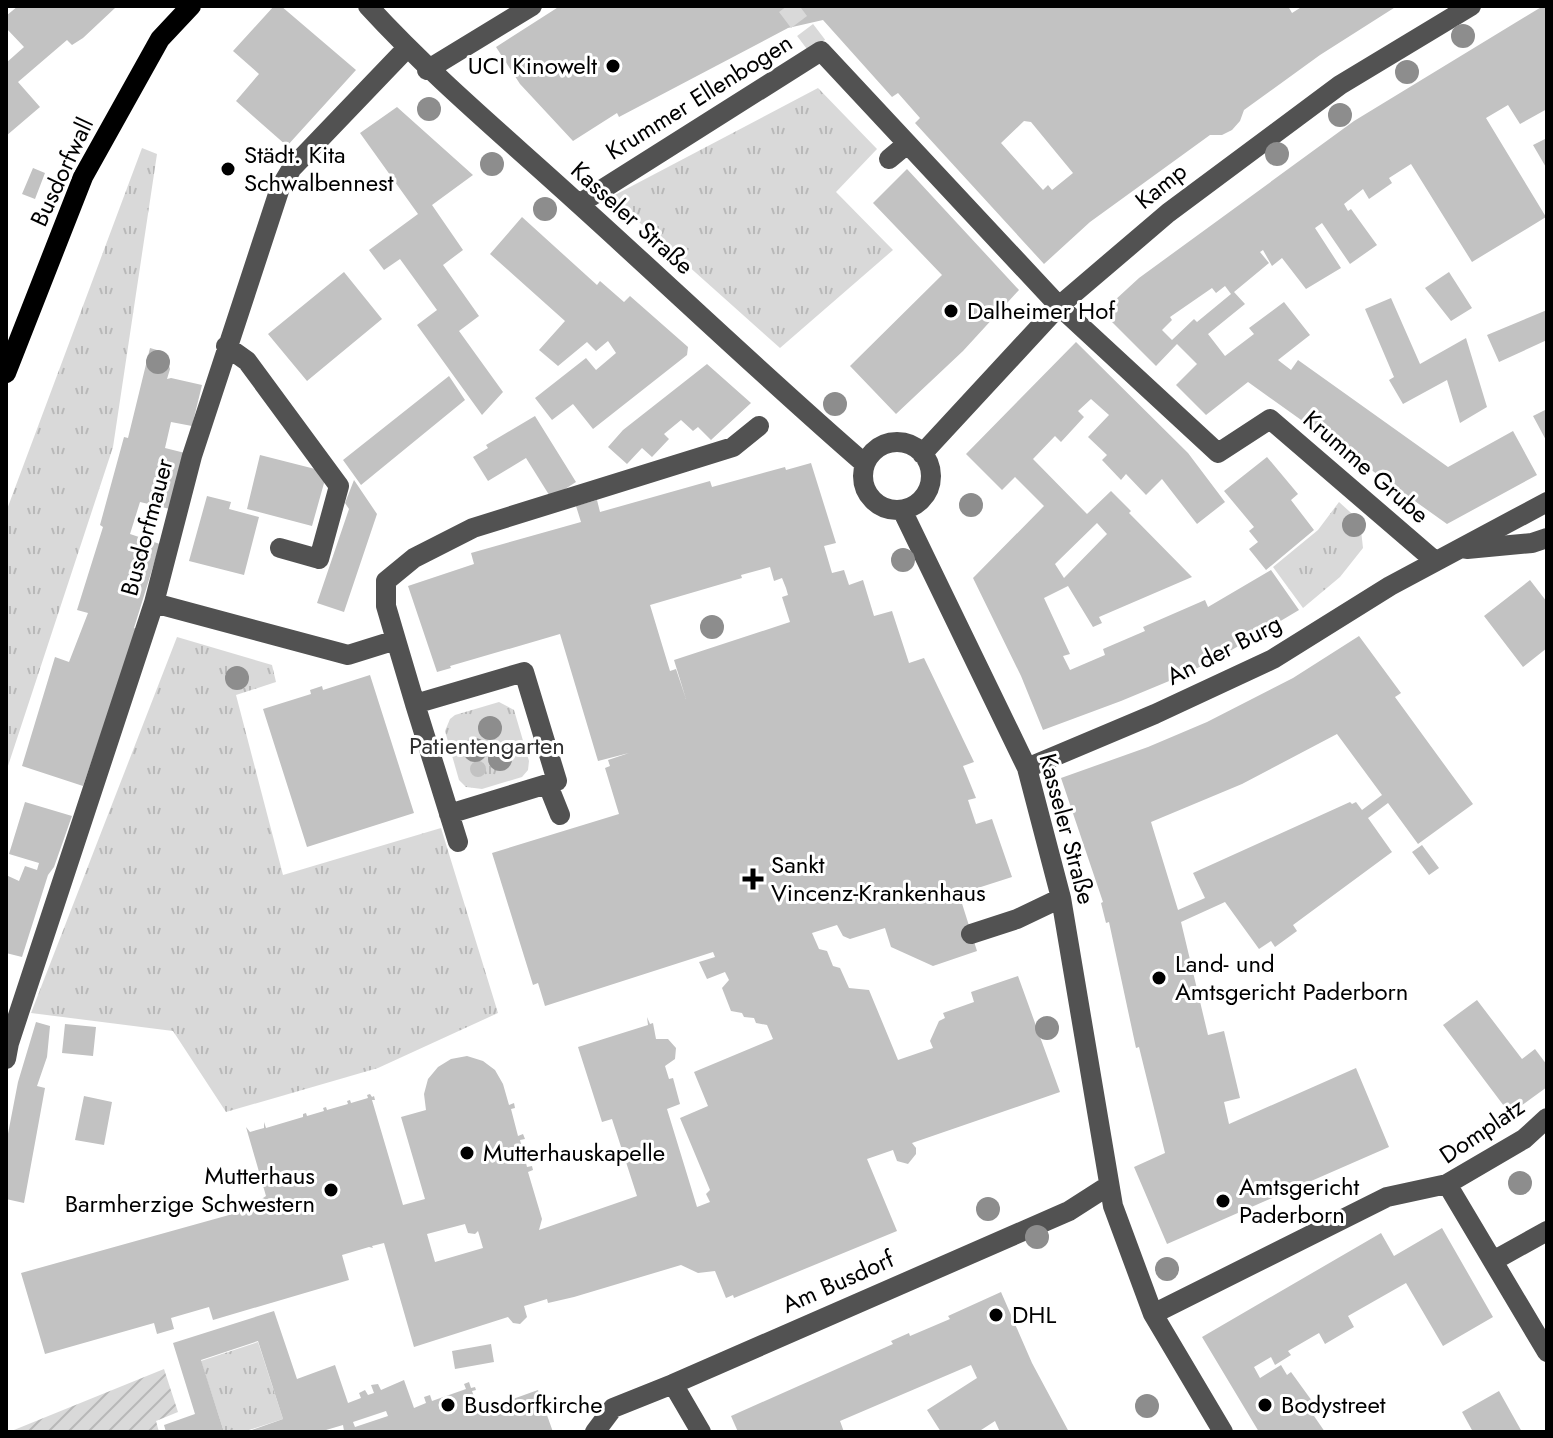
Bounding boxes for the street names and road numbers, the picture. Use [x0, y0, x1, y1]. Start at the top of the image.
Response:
street label: Krummer Ellenbogen [599, 25, 799, 168]
street label: Busdorfwall [21, 112, 102, 232]
street label: Kasseler Straße [563, 153, 702, 282]
street label: Kamp [1127, 154, 1194, 217]
street label: Krumme Grube [1296, 402, 1437, 531]
street label: Busdorfmauer [111, 454, 182, 599]
street label: An der Burg [1160, 606, 1287, 693]
street label: Kasseler Straße [1031, 750, 1104, 908]
street label: Domplatz [1432, 1089, 1531, 1172]
street label: Am Busdorf [776, 1241, 900, 1322]

